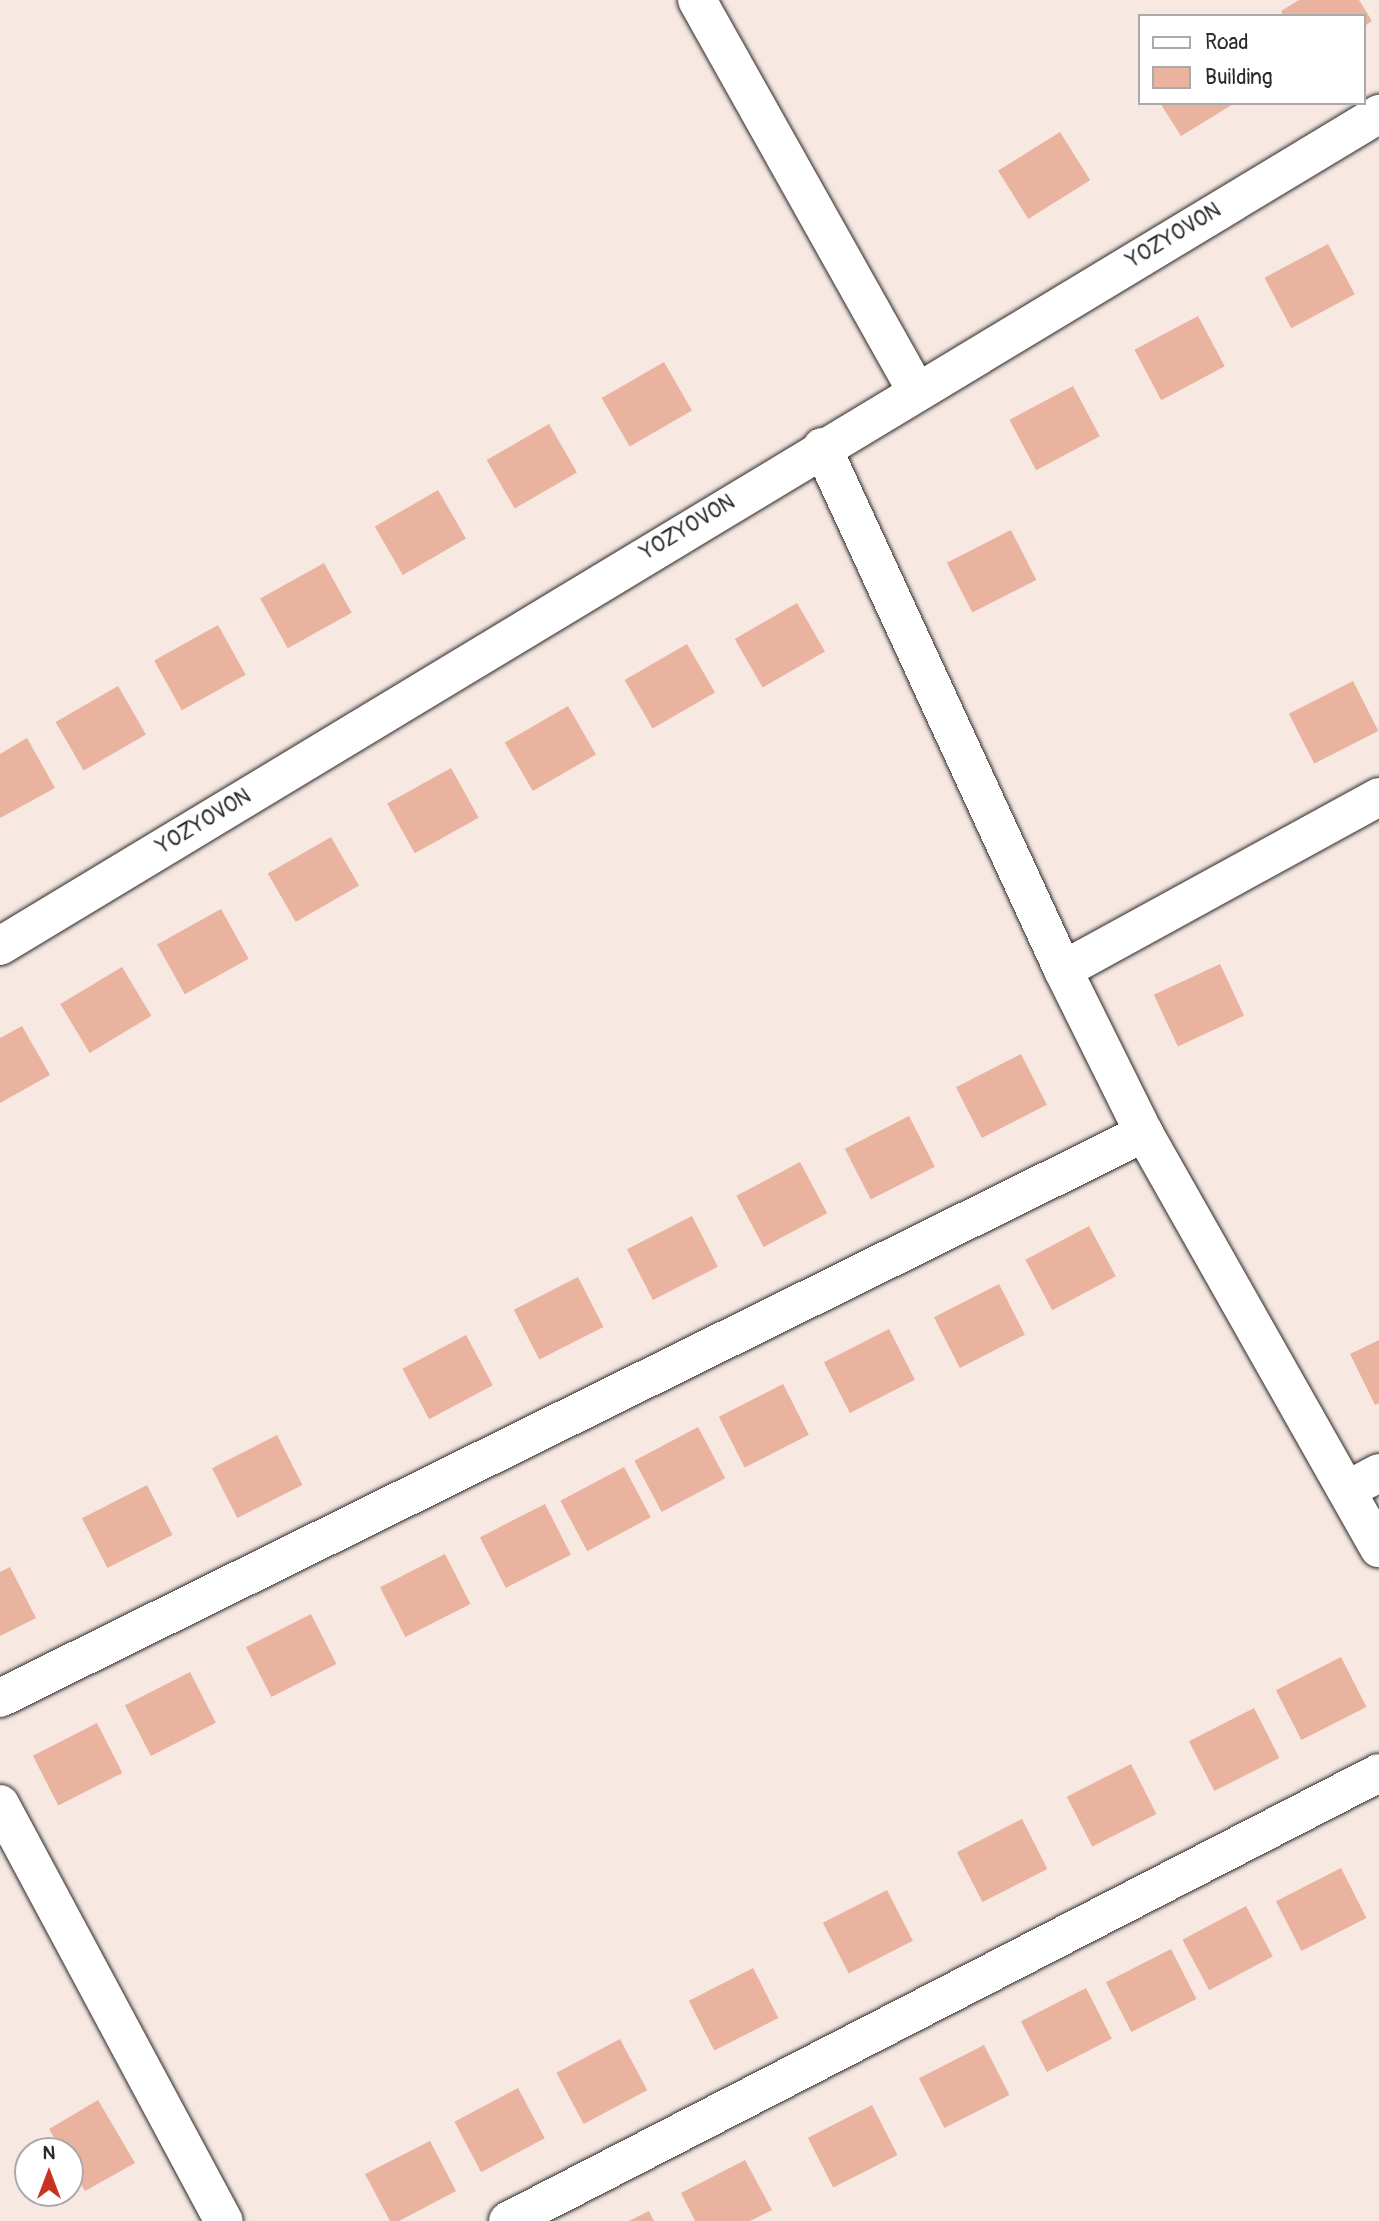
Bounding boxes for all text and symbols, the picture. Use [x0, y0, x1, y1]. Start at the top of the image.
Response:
legend [1138, 14, 1365, 105]
text: Road [1205, 29, 1249, 56]
text: Building [1205, 64, 1272, 91]
street label: YOZYOVON [1122, 198, 1226, 274]
street label: YOZYOVON [636, 490, 740, 566]
street label: YOZYOVON [152, 784, 256, 860]
north arrow [14, 2137, 84, 2207]
text: N [43, 2141, 55, 2165]

